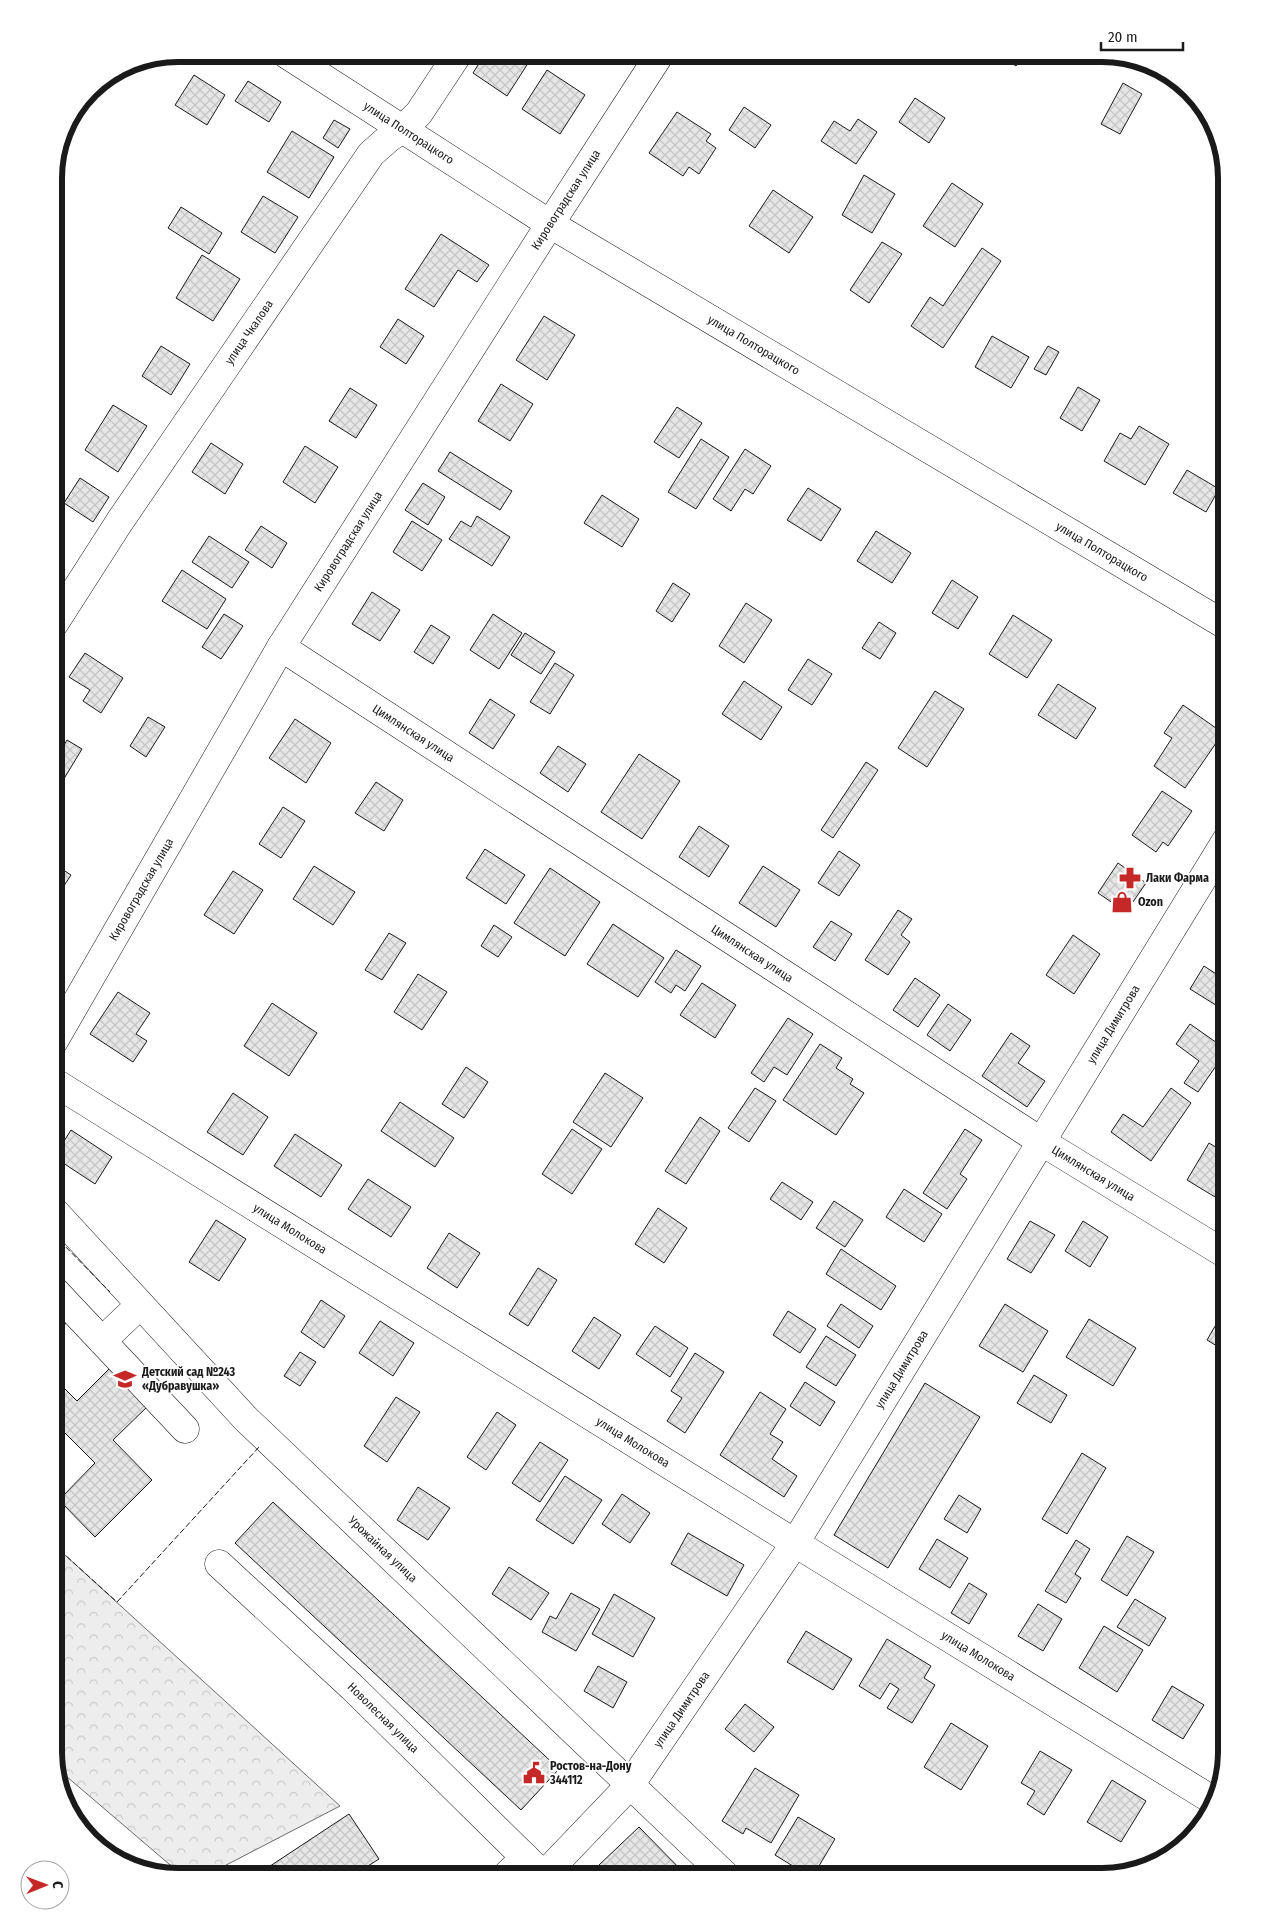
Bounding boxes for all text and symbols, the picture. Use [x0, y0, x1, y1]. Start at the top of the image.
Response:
scale bar [1101, 20, 1184, 52]
text: 20 m [1108, 28, 1138, 46]
street label: улица Полторацкого [361, 99, 456, 167]
street label: Кировоградская улица [528, 147, 603, 252]
street label: улица Чкалова [222, 297, 276, 367]
street label: улица Полторацкого [705, 312, 802, 378]
street label: Кировоградская улица [311, 488, 385, 594]
street label: улица Полторацкого [1054, 519, 1151, 584]
street label: Цимлянская улица [370, 701, 457, 765]
street label: Кировоградская улица [106, 835, 176, 943]
pharmacy icon: Лаки Фарма [1117, 865, 1143, 891]
place label: Лаки Фарма [1146, 871, 1209, 885]
shop icon: Ozon [1109, 889, 1135, 915]
place label: Ozon [1138, 895, 1163, 909]
street label: Цимлянская улица [709, 922, 796, 985]
street label: улица Димитрова [1084, 982, 1143, 1066]
street label: Цимлянская улица [1049, 1143, 1138, 1204]
street label: улица Молокова [251, 1201, 329, 1257]
street label: улица Димитрова [872, 1328, 931, 1411]
place label: Детский сад №243 «Дубравушка» [141, 1365, 236, 1393]
school or university icon: Детский сад №243 «Дубравушка» [112, 1366, 138, 1392]
street label: улица Молокова [594, 1414, 672, 1470]
street label: Урожайная улица [345, 1513, 420, 1585]
street label: улица Молокова [939, 1628, 1018, 1684]
street label: улица Димитрова [651, 1668, 713, 1750]
street label: Новолесная улица [345, 1680, 422, 1756]
place label: Ростов-на-Дону 344112 [549, 1759, 632, 1787]
public building icon: Ростов-на-Дону 344112 [521, 1760, 547, 1786]
north arrow [20, 1860, 70, 1910]
text: С [49, 1881, 66, 1889]

